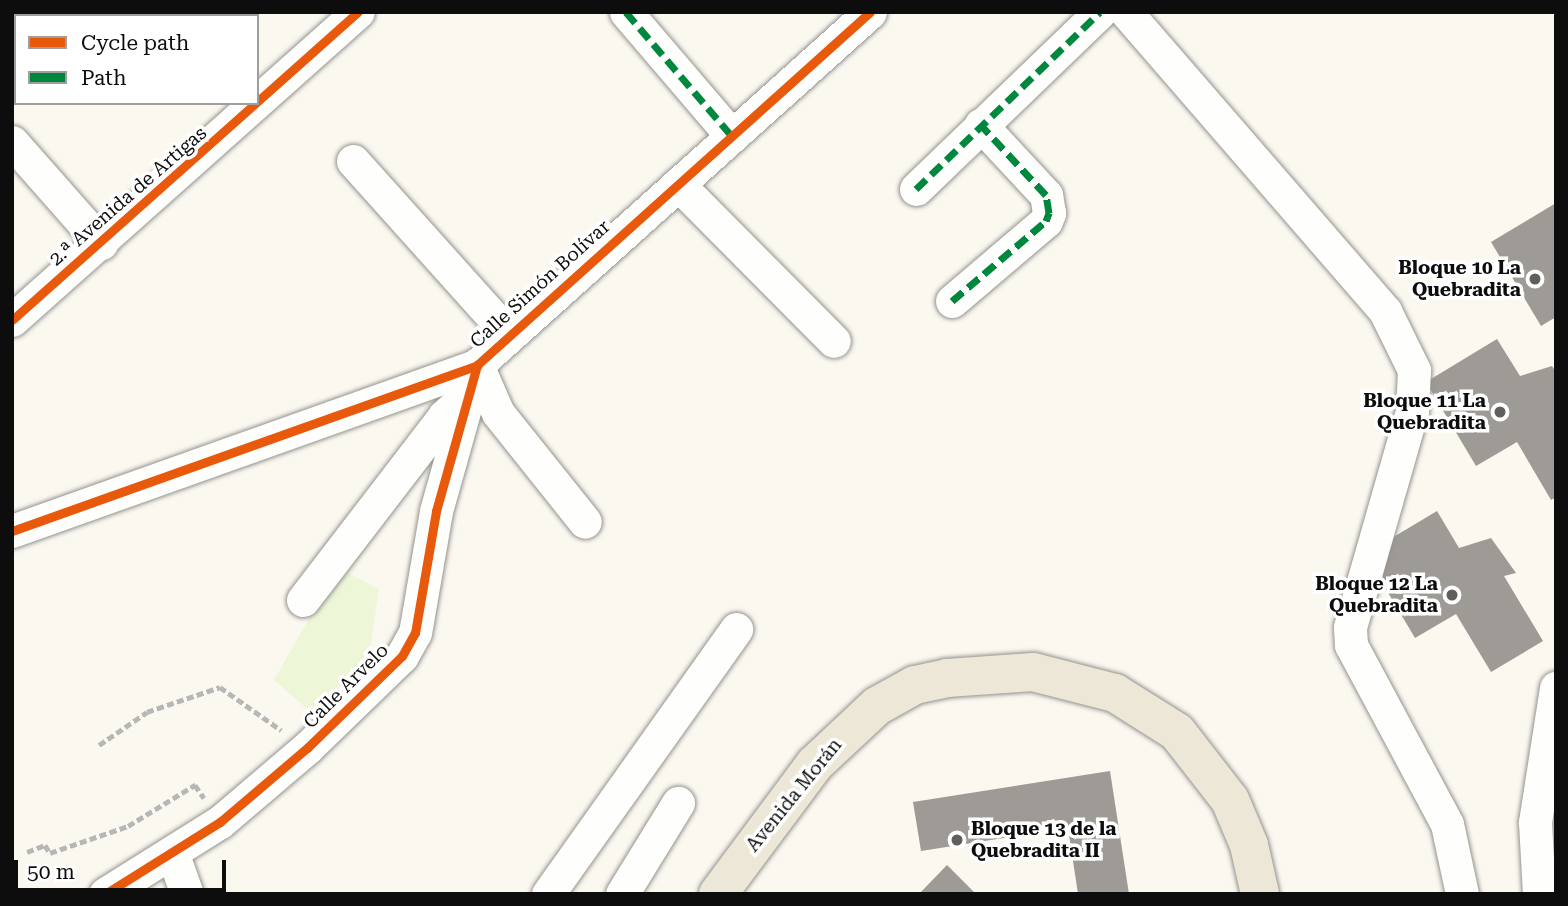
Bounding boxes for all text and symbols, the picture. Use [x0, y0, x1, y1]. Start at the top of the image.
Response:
legend [14, 14, 259, 105]
text: Cycle path [81, 31, 189, 55]
text: Path [81, 66, 127, 90]
street label: 2.ª Avenida de Artigas [45, 122, 211, 270]
street label: Calle Simón Bolívar [465, 215, 615, 353]
place label: Bloque 10 La Quebradita [1398, 257, 1521, 301]
marker: Bloque 10 La Quebradita [1527, 271, 1543, 287]
place label: Bloque 11 La Quebradita [1363, 390, 1486, 434]
marker: Bloque 11 La Quebradita [1492, 404, 1508, 420]
place label: Bloque 12 La Quebradita [1315, 573, 1438, 617]
marker: Bloque 12 La Quebradita [1444, 587, 1460, 603]
street label: Calle Arvelo [299, 639, 393, 733]
street label: Avenida Morán [741, 734, 847, 856]
place label: Bloque 13 de la Quebradita II [971, 818, 1116, 862]
marker: Bloque 13 de la Quebradita II [949, 832, 965, 848]
scale bar [18, 846, 229, 890]
text: 50 m [27, 860, 75, 884]

